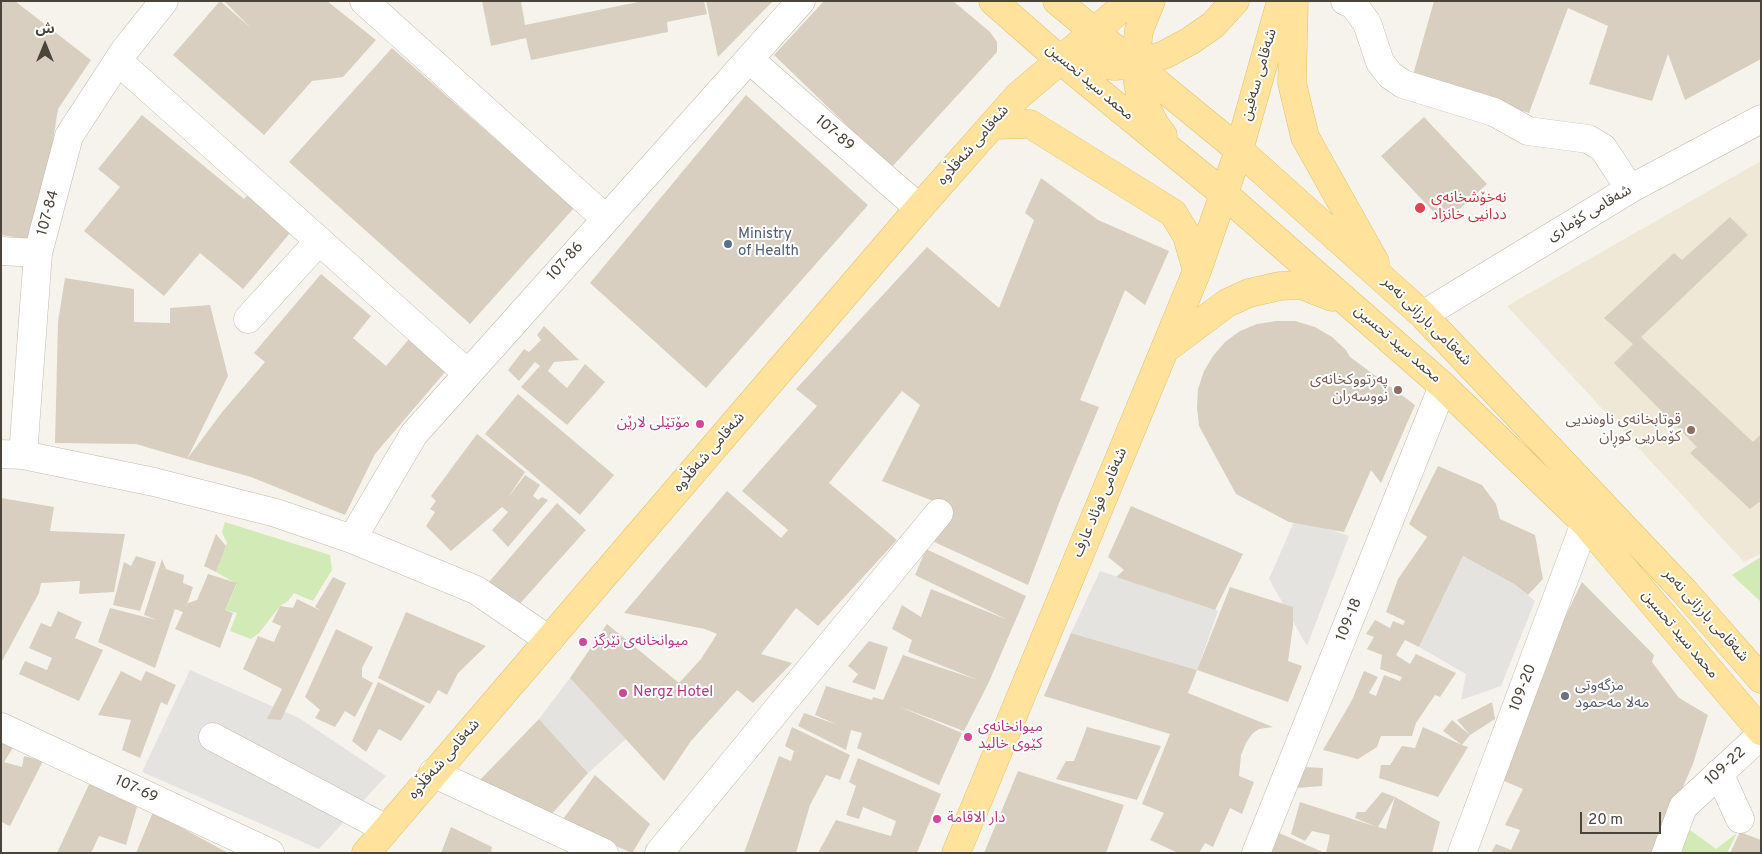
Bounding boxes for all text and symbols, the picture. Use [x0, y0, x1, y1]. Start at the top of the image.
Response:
north arrow [20, 20, 70, 70]
text: ش [35, 21, 55, 38]
street label: شەقامی سەفین [1238, 27, 1282, 123]
street label: محمد سید تحسین [1041, 41, 1137, 125]
street label: شەقامی شەقڵاوە [934, 102, 1014, 190]
street label: 107-89 [811, 112, 857, 156]
street label: شەقامی کۆماری [1545, 182, 1635, 246]
street label: 107-84 [34, 188, 64, 238]
place label: نەخۆشخانەی ددانیی خانزاد [1431, 190, 1507, 225]
marker: نەخۆشخانەی ددانیی خانزاد [1413, 201, 1427, 215]
place label: Ministry of Health [738, 226, 799, 261]
marker: Ministry of Health [722, 238, 734, 250]
street label: 107-86 [544, 239, 588, 285]
street label: شەقامی بارزانی نەمر [1378, 274, 1474, 370]
street label: محمد سید تحسین [1350, 302, 1444, 388]
place label: پەرتووکخانەی نووسەران [1310, 372, 1388, 407]
marker: پەرتووکخانەی نووسەران [1392, 384, 1404, 396]
street label: شەقامی شەقڵاوە [670, 409, 750, 497]
place label: قوتابخانەی ناوەندیی کۆماریی کوڕان [1565, 412, 1681, 447]
place label: مۆتێلی لارێن [617, 415, 690, 433]
marker: مۆتێلی لارێن [694, 418, 706, 430]
marker: قوتابخانەی ناوەندیی کۆماریی کوڕان [1685, 424, 1697, 436]
street label: شەقامی فوئاد عارف [1070, 446, 1132, 560]
street label: شەقامی بارزانی نەمر [1659, 566, 1751, 666]
street label: محمد سید تحسین [1637, 587, 1721, 683]
street label: 109-18 [1333, 596, 1367, 644]
place label: میوانخانەی نێرگز [593, 633, 688, 651]
marker: میوانخانەی نێرگز [577, 636, 589, 648]
street label: 109-20 [1507, 662, 1541, 714]
place label: مزگەوتی مەلا مەحمود [1575, 678, 1649, 713]
place label: Nergz Hotel [633, 684, 713, 702]
marker: Nergz Hotel [617, 687, 629, 699]
marker: مزگەوتی مەلا مەحمود [1559, 690, 1571, 702]
street label: شەقامی شەقڵاوە [405, 716, 485, 804]
place label: میوانخانەی کێوی خالید [978, 719, 1043, 754]
marker: میوانخانەی کێوی خالید [962, 731, 974, 743]
street label: 109-22 [1702, 744, 1750, 790]
street label: 107-69 [112, 772, 160, 808]
scale bar [1582, 802, 1663, 834]
place label: دار الاقامة [947, 810, 1005, 828]
text: 20 m [1588, 811, 1623, 830]
marker: دار الاقامة [931, 813, 943, 825]

